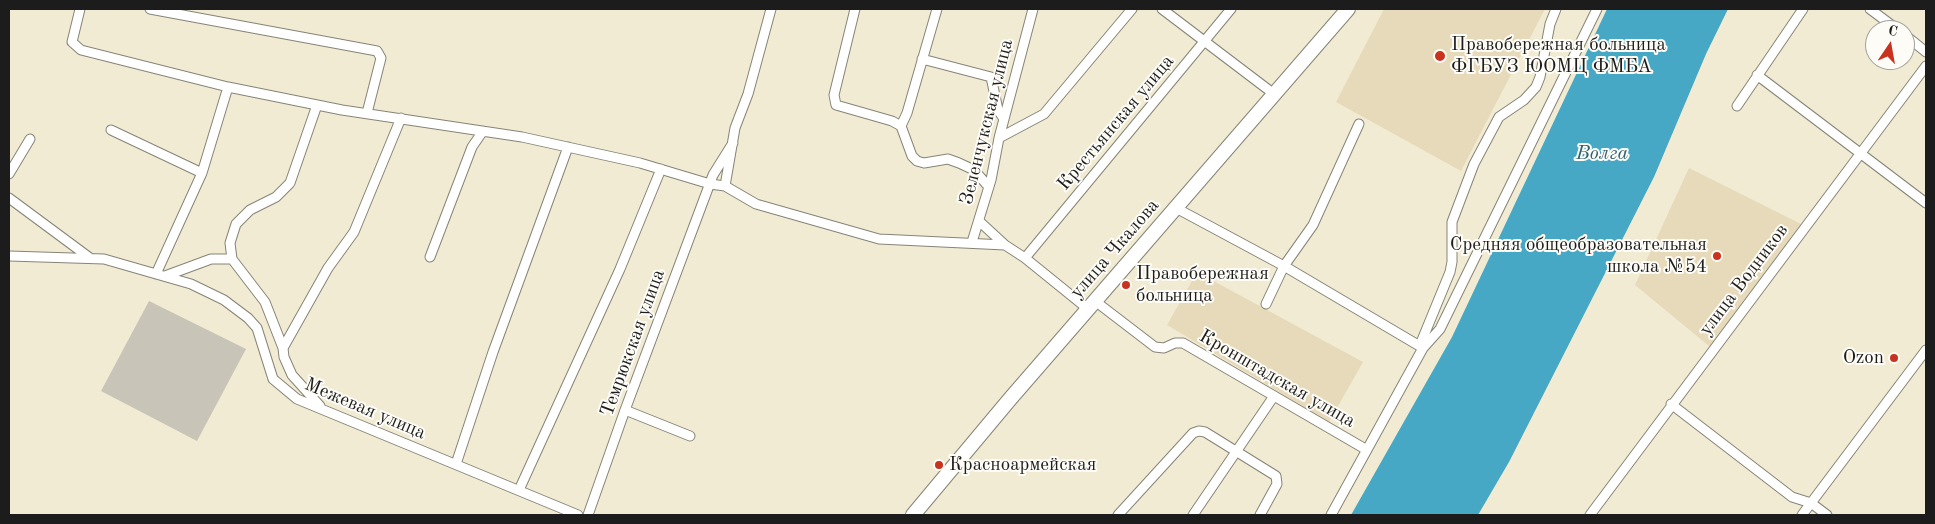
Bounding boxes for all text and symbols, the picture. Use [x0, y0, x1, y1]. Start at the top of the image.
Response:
north arrow [1865, 20, 1915, 70]
text: С [1887, 23, 1899, 39]
place label: Правобережная больница ФГБУЗ ЮОМЦ ФМБА [1451, 34, 1666, 78]
street label: Зеленчукская улица [955, 37, 1019, 207]
marker: Правобережная больница ФГБУЗ ЮОМЦ ФМБА [1433, 49, 1447, 63]
street label: Крестьянская улица [1053, 51, 1179, 195]
water label: Волга [1576, 142, 1628, 166]
street label: улица Чкалова [1066, 195, 1164, 303]
street label: улица Водников [1695, 220, 1793, 340]
place label: Средняя общеобразовательная школа №54 [1450, 234, 1707, 278]
marker: Средняя общеобразовательная школа №54 [1711, 250, 1723, 262]
place label: Правобережная больница [1136, 263, 1269, 307]
street label: Темрюкская улица [596, 266, 670, 420]
marker: Правобережная больница [1120, 279, 1132, 291]
street label: Кронштадская улица [1195, 325, 1359, 433]
place label: Ozon [1843, 347, 1884, 369]
marker: Ozon [1888, 352, 1900, 364]
street label: Межевая улица [301, 373, 429, 445]
place label: Красноармейская [949, 454, 1096, 476]
marker: Красноармейская [933, 459, 945, 471]

